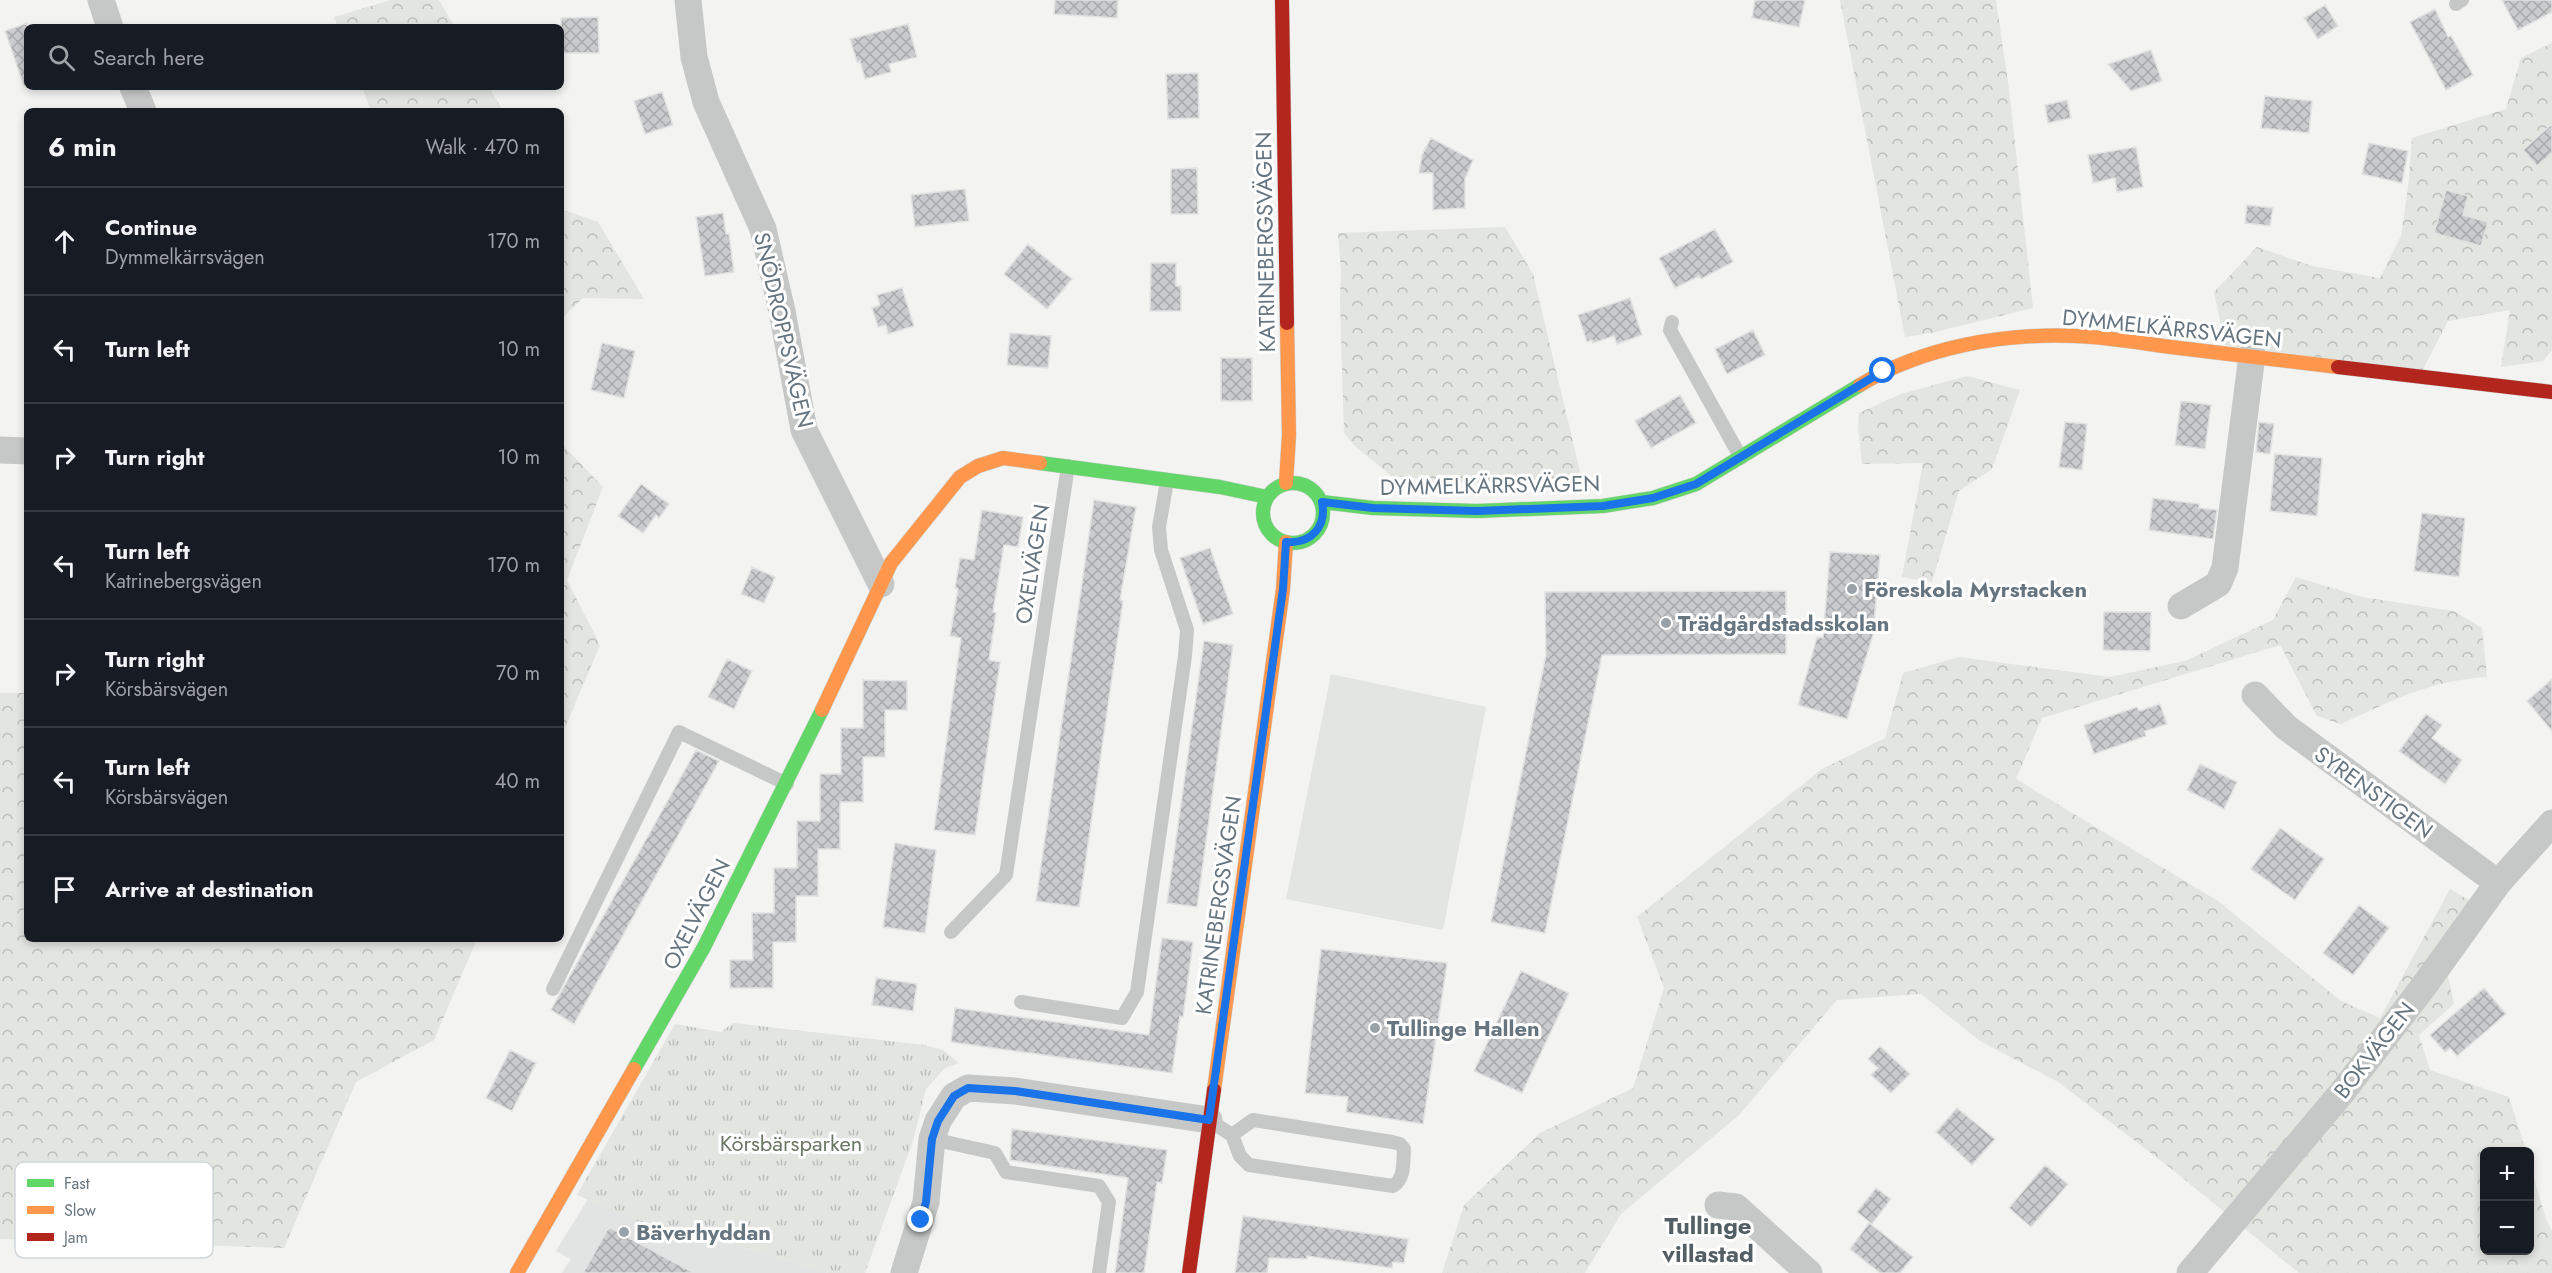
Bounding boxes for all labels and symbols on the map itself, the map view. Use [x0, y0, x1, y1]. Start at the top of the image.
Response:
street label: KATRINEBERGSVÄGEN [1247, 131, 1283, 353]
street label: SNÖDROPPSVÄGEN [746, 229, 822, 431]
street label: DYMMELKÄRRSVÄGEN [2061, 301, 2283, 355]
route start [1869, 357, 1895, 383]
street label: DYMMELKÄRRSVÄGEN [1380, 467, 1600, 503]
street label: OXELVÄGEN [1007, 502, 1057, 626]
place label: Föreskola Myrstacken [1864, 573, 2087, 605]
marker: Föreskola Myrstacken [1845, 582, 1859, 596]
place label: Trädgårdstadsskolan [1678, 607, 1890, 639]
marker: Trädgårdstadsskolan [1659, 616, 1673, 630]
street label: SYRENSTIGEN [2308, 738, 2440, 846]
street label: KATRINEBERGSVÄGEN [1187, 794, 1249, 1016]
street label: OXELVÄGEN [654, 853, 738, 975]
street label: BOKVÄGEN [2326, 995, 2422, 1105]
place label: Tullinge Hallen [1387, 1012, 1540, 1044]
marker: Tullinge Hallen [1368, 1021, 1382, 1035]
park label: Körsbärsparken [720, 1127, 862, 1159]
legend [15, 1162, 213, 1258]
text: Fast [64, 1172, 90, 1195]
text: Slow [64, 1199, 96, 1222]
route end [907, 1206, 933, 1232]
district label: Tullinge villastad [1661, 1208, 1754, 1271]
place label: Bäverhyddan [636, 1216, 771, 1248]
marker: Bäverhyddan [617, 1225, 631, 1239]
text: Jam [62, 1226, 88, 1249]

